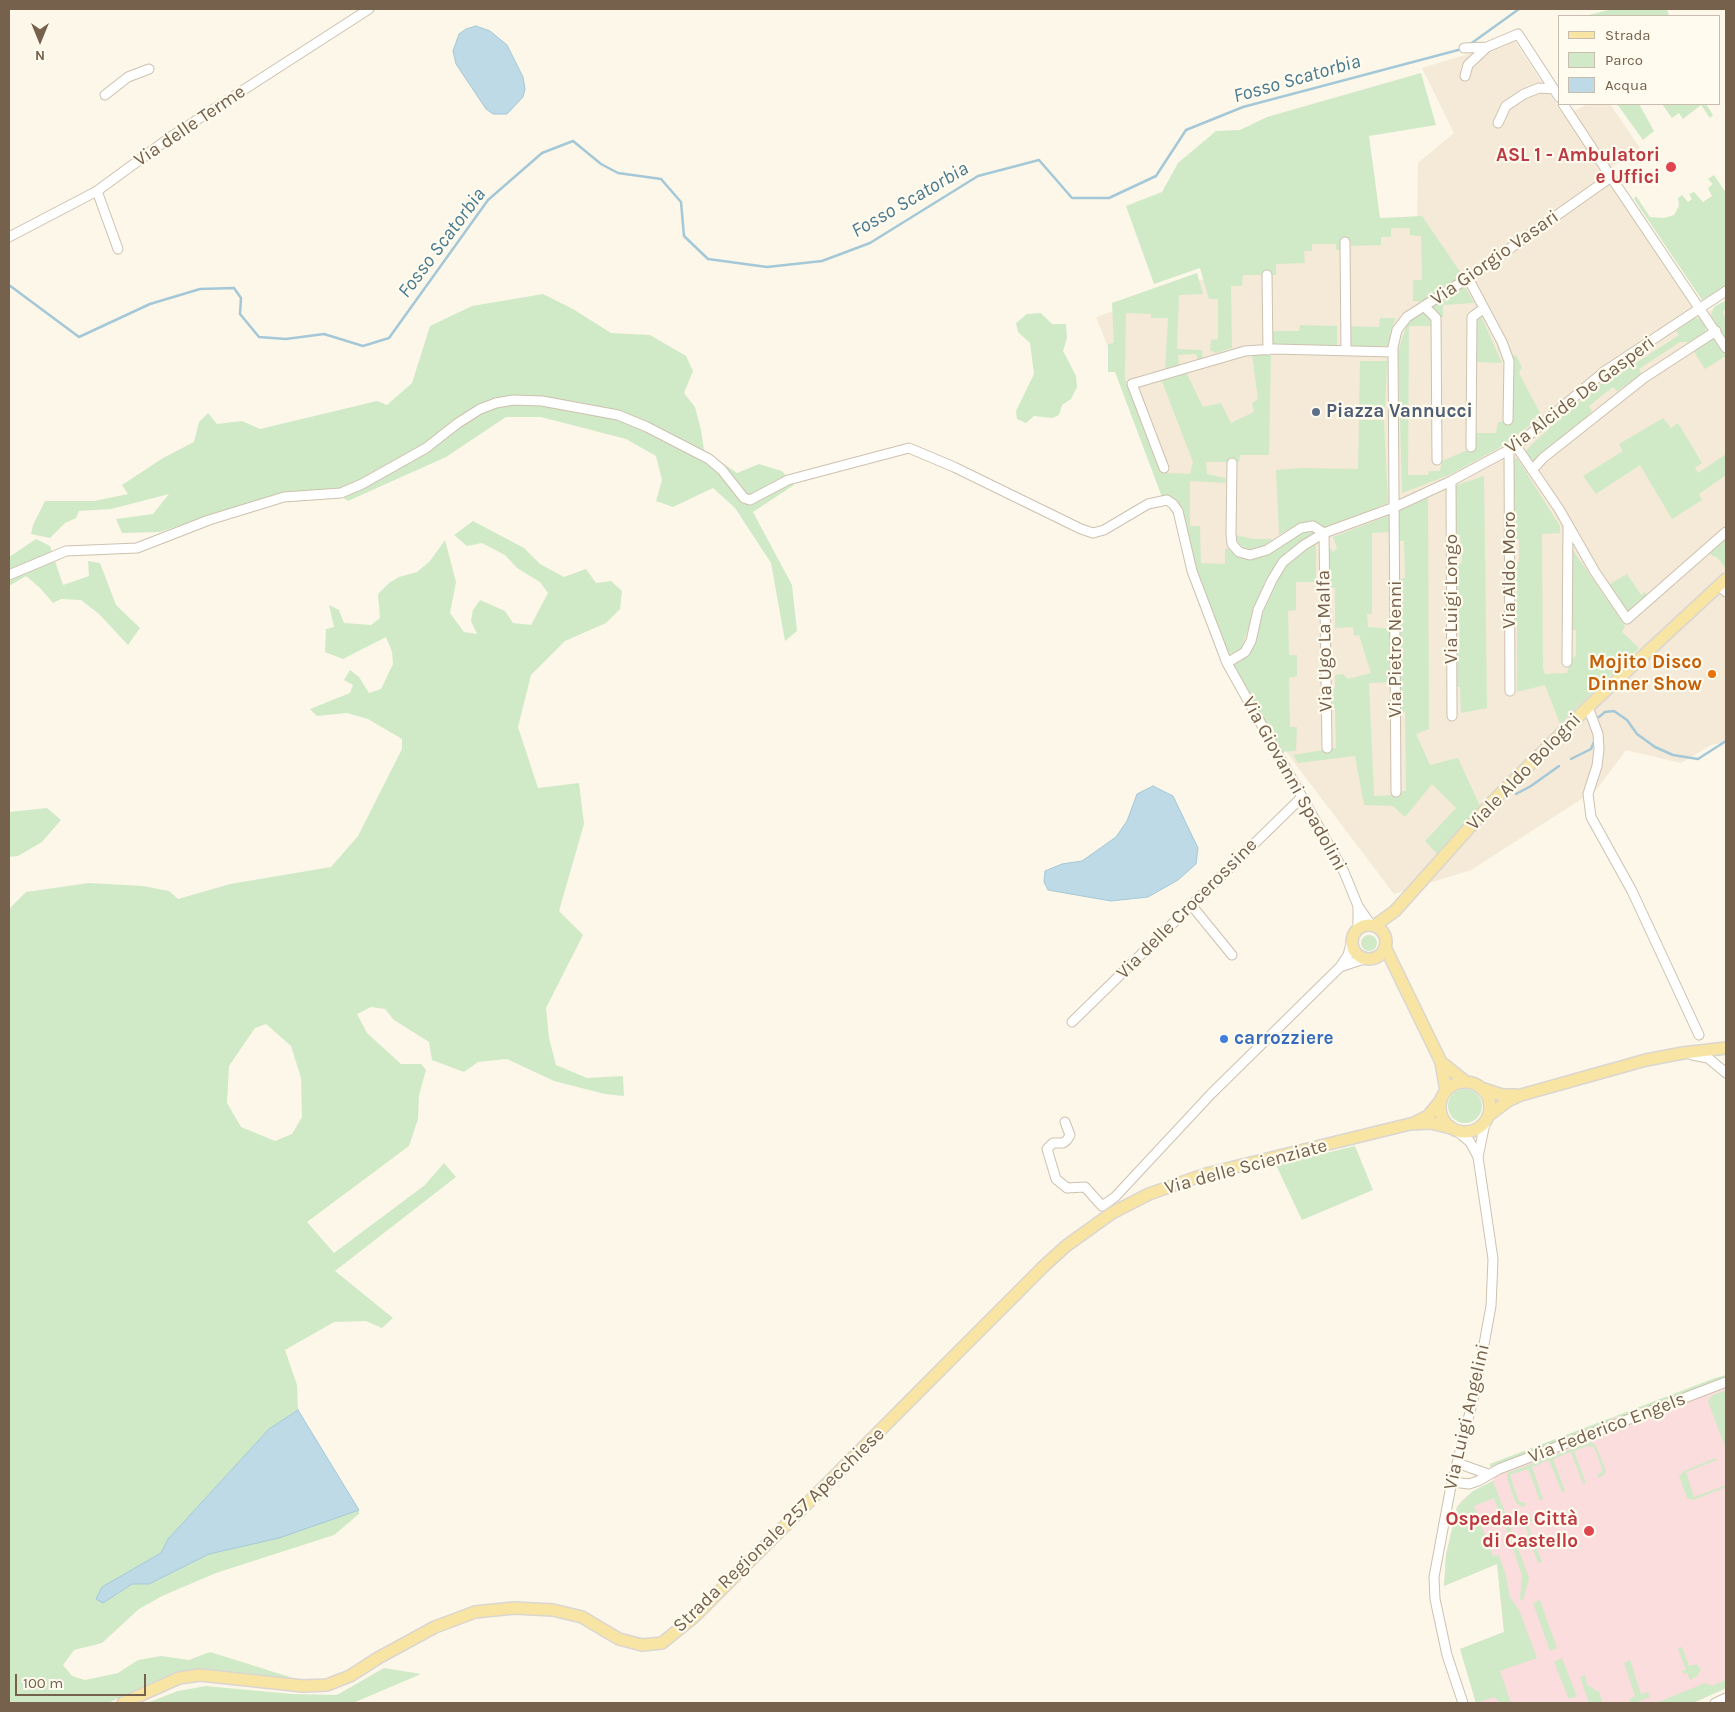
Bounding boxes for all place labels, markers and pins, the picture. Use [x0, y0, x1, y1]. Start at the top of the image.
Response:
place label: ASL 1 - Ambulatori e Uffici [1496, 145, 1660, 189]
marker: ASL 1 - Ambulatori e Uffici [1664, 160, 1678, 174]
place label: Piazza Vannucci [1326, 401, 1473, 423]
marker: Piazza Vannucci [1310, 406, 1322, 418]
place label: Mojito Disco Dinner Show [1588, 652, 1702, 696]
marker: Mojito Disco Dinner Show [1706, 668, 1718, 680]
place label: carrozziere [1234, 1028, 1333, 1050]
marker: carrozziere [1218, 1033, 1230, 1045]
place label: Ospedale Città di Castello [1446, 1509, 1578, 1553]
marker: Ospedale Città di Castello [1582, 1524, 1596, 1538]

